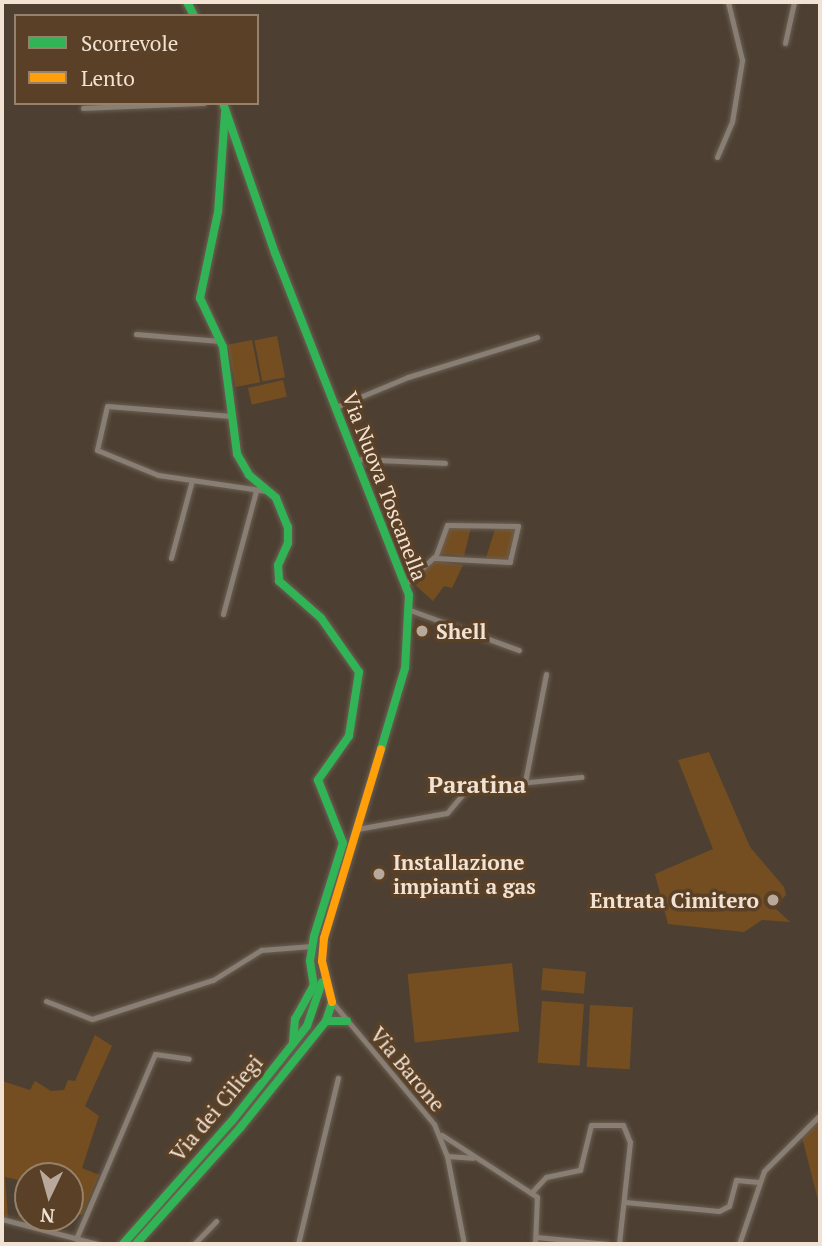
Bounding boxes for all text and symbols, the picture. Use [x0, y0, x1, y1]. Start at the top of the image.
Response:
legend [14, 14, 259, 105]
text: Scorrevole [81, 29, 178, 57]
text: Lento [81, 64, 135, 92]
street label: Via Nuova Toscanella [337, 388, 433, 584]
place label: Shell [436, 618, 486, 644]
marker: Shell [414, 623, 430, 639]
district label: Paratina [428, 771, 526, 799]
place label: Installazione impianti a gas [393, 849, 536, 899]
marker: Installazione impianti a gas [371, 866, 387, 882]
place label: Entrata Cimitero [590, 887, 759, 913]
marker: Entrata Cimitero [765, 892, 781, 908]
street label: Via Barone [365, 1022, 451, 1116]
street label: Via dei Ciliegi [164, 1050, 268, 1166]
north arrow [14, 1162, 84, 1232]
text: N [39, 1203, 56, 1230]

